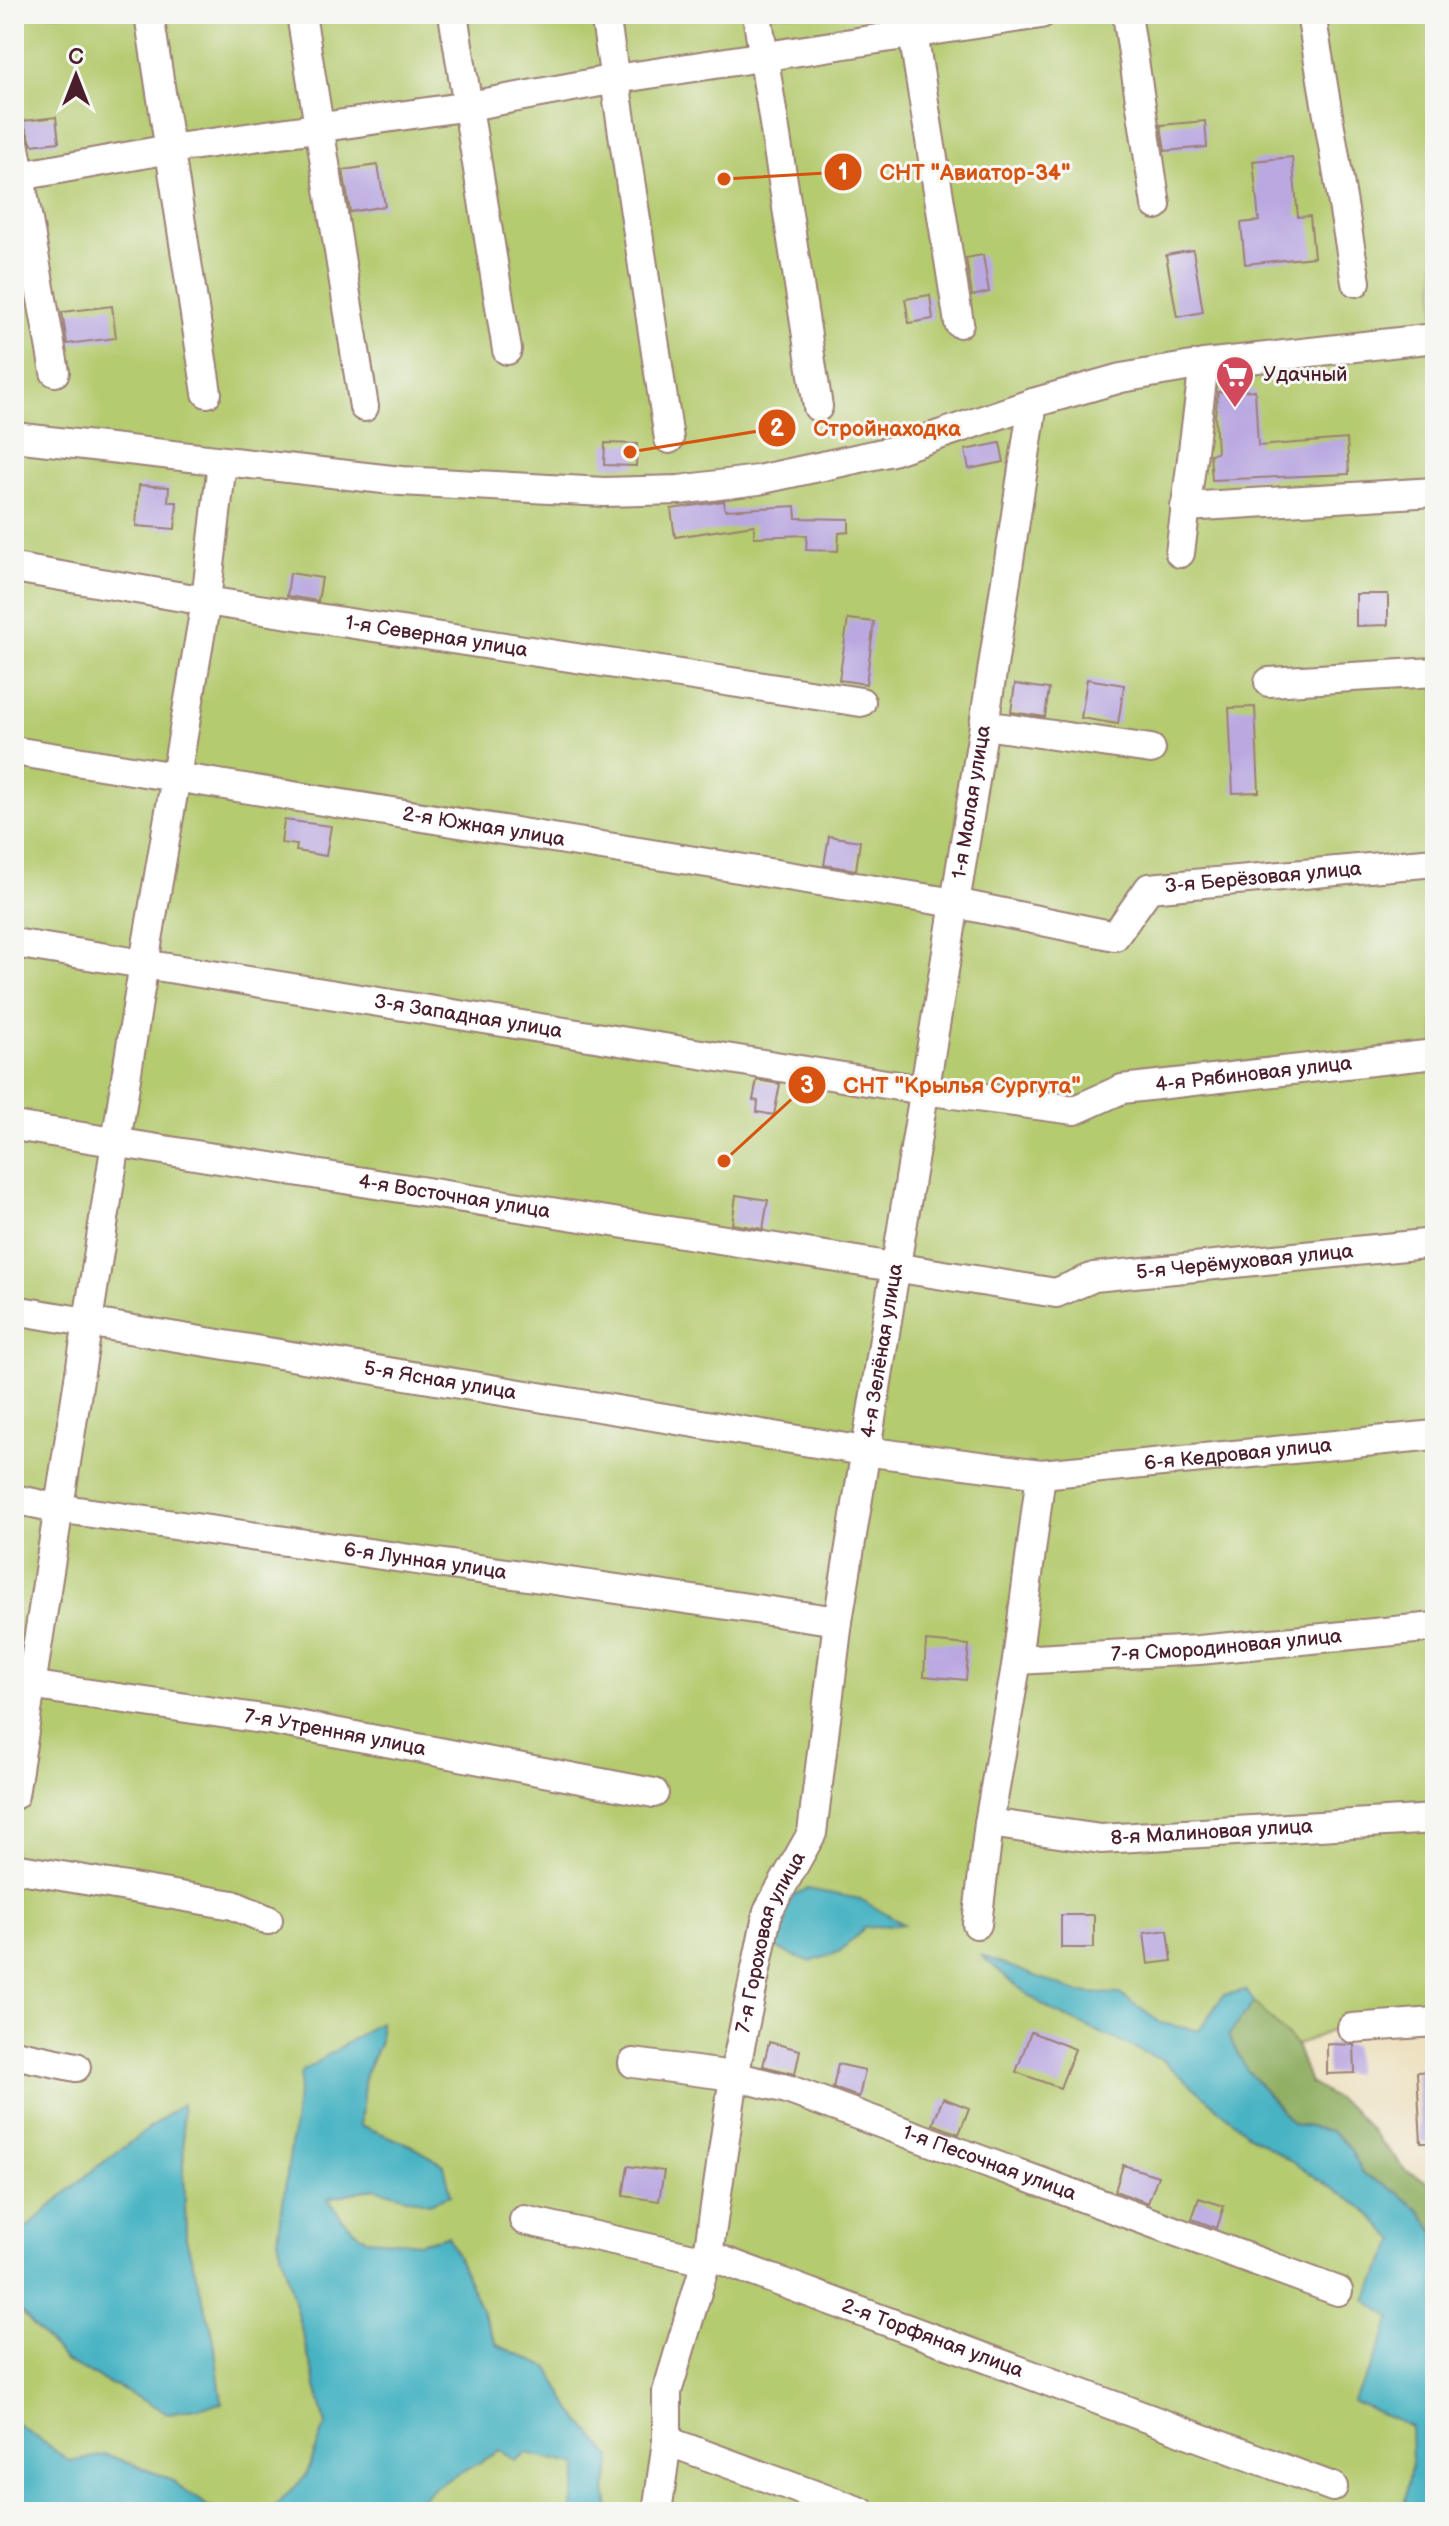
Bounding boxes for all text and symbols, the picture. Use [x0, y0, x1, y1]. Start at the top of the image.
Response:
north arrow [36, 36, 116, 116]
text: С [68, 44, 84, 71]
callout: СНТ "Авиатор-34" [823, 149, 1086, 195]
text: 1 [838, 158, 848, 187]
text: СНТ "Авиатор-34" [879, 160, 1071, 187]
supermarket icon: Удачный [1214, 354, 1256, 409]
place label: Удачный [1263, 363, 1348, 387]
callout: Стройнаходка [757, 405, 976, 451]
text: 2 [770, 414, 785, 443]
text: Стройнаходка [813, 416, 961, 443]
street label: 1-я Северная улица [344, 611, 530, 662]
street label: 1-я Малая улица [947, 723, 996, 881]
street label: 2-я Южная улица [401, 802, 567, 852]
street label: 3-я Берёзовая улица [1164, 857, 1363, 899]
street label: 3-я Западная улица [372, 989, 564, 1044]
street label: 4-я Рябиновая улица [1154, 1051, 1353, 1097]
callout: CНТ "Крылья Сургута" [787, 1062, 1097, 1108]
text: 3 [800, 1071, 814, 1100]
text: CНТ "Крылья Сургута" [843, 1073, 1081, 1100]
street label: 4-я Восточная улица [357, 1169, 552, 1224]
street label: 5-я Черёмуховая улица [1135, 1239, 1355, 1285]
street label: 4-я Зелёная улица [856, 1262, 908, 1440]
street label: 5-я Ясная улица [362, 1356, 518, 1405]
street label: 6-я Кедровая улица [1143, 1433, 1333, 1476]
street label: 6-я Лунная улица [342, 1538, 508, 1585]
street label: 7-я Смородиновая улица [1111, 1624, 1343, 1667]
street label: 7-я Утренняя улица [243, 1705, 428, 1761]
street label: 8-я Малиновая улица [1110, 1814, 1314, 1850]
street label: 7-я Гороховая улица [731, 1847, 811, 2035]
street label: 1-я Песочная улица [899, 2120, 1080, 2206]
street label: 2-я Торфяная улица [838, 2294, 1027, 2383]

